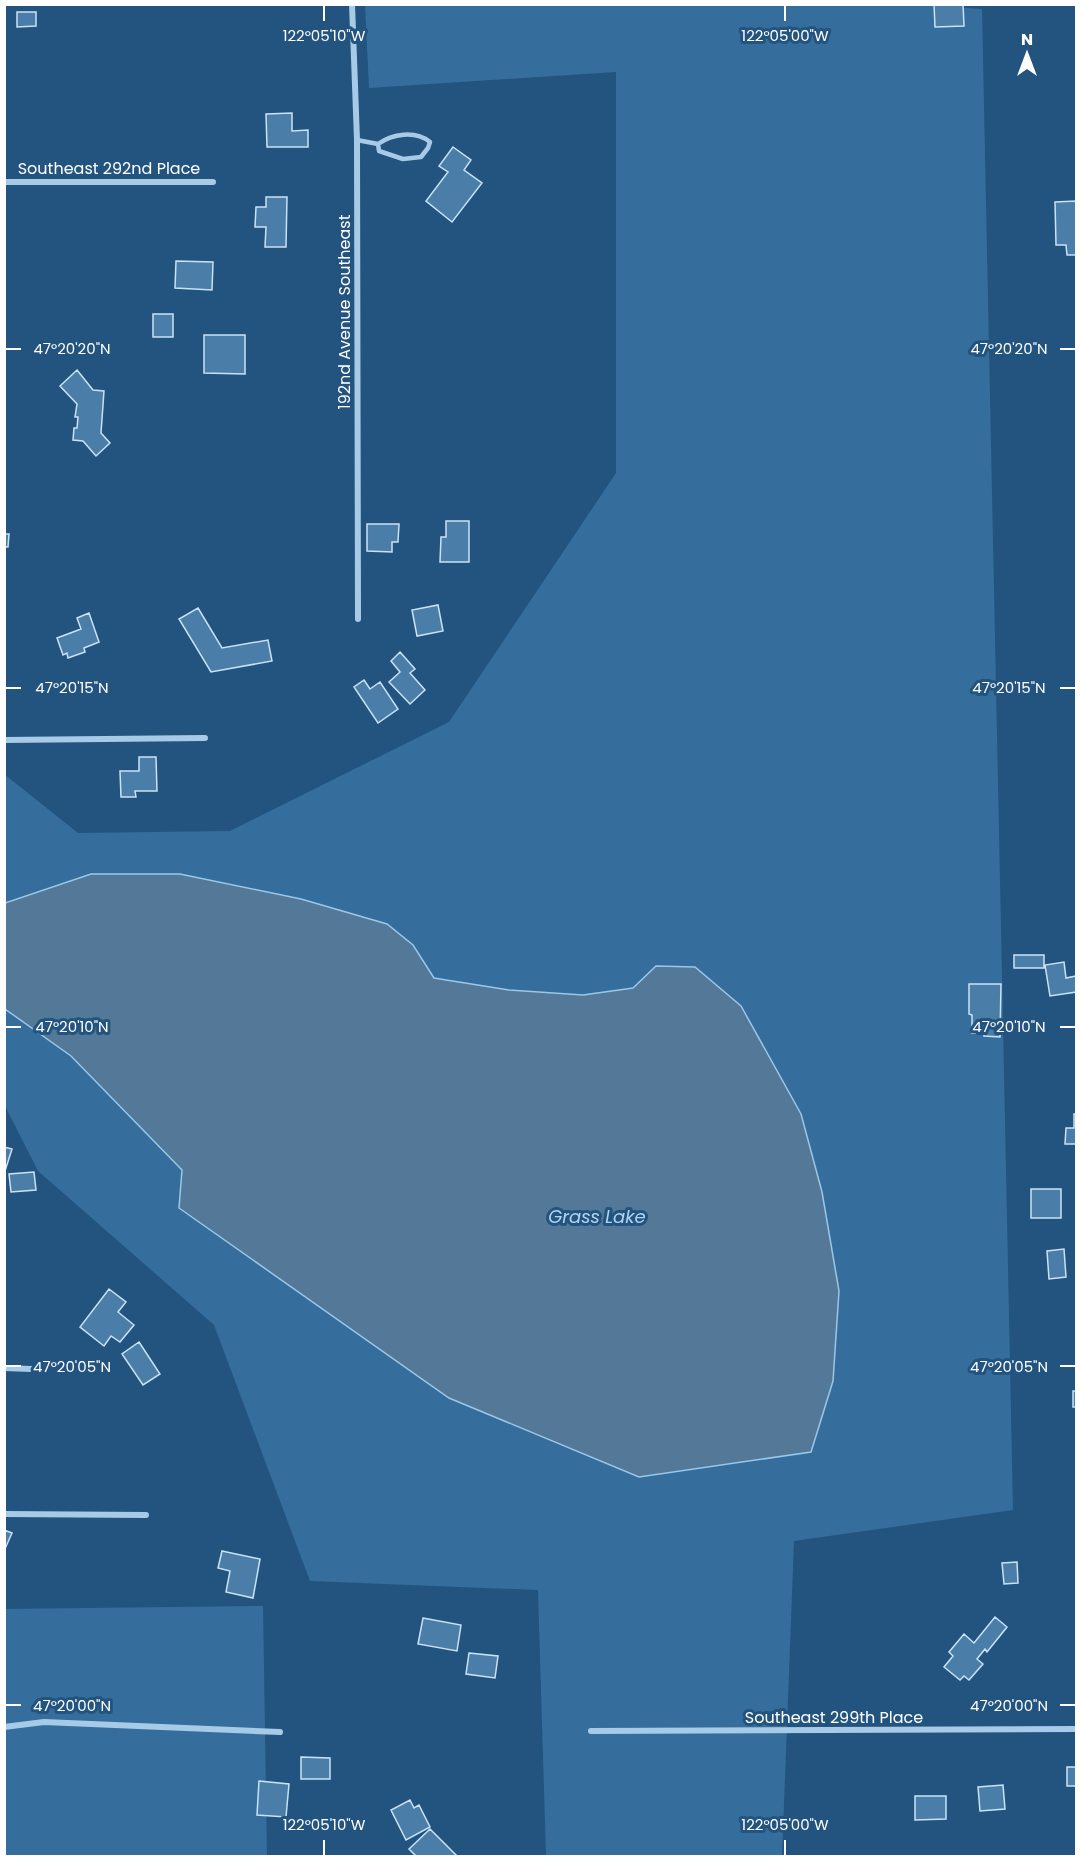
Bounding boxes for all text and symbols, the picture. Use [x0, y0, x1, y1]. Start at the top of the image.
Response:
north arrow [997, 24, 1057, 84]
text: 122°05'10"W [283, 25, 366, 46]
text: 122°05'00"W [741, 25, 829, 46]
text: N [1021, 28, 1033, 51]
street label: Southeast 292nd Place [18, 157, 200, 180]
street label: 192nd Avenue Southeast [333, 214, 356, 409]
text: 47°20'20"N [33, 338, 111, 359]
text: 47°20'20"N [970, 338, 1048, 359]
text: 47°20'15"N [35, 677, 109, 698]
text: 47°20'15"N [972, 677, 1046, 698]
text: 47°20'10"N [35, 1016, 109, 1037]
text: 47°20'10"N [972, 1016, 1046, 1037]
water label: Grass Lake [548, 1204, 646, 1229]
text: 47°20'05"N [33, 1356, 111, 1377]
text: 47°20'05"N [970, 1356, 1048, 1377]
text: 47°20'00"N [33, 1695, 111, 1716]
text: 47°20'00"N [970, 1695, 1048, 1716]
street label: Southeast 299th Place [745, 1706, 923, 1729]
text: 122°05'10"W [283, 1814, 366, 1835]
text: 122°05'00"W [741, 1814, 829, 1835]

